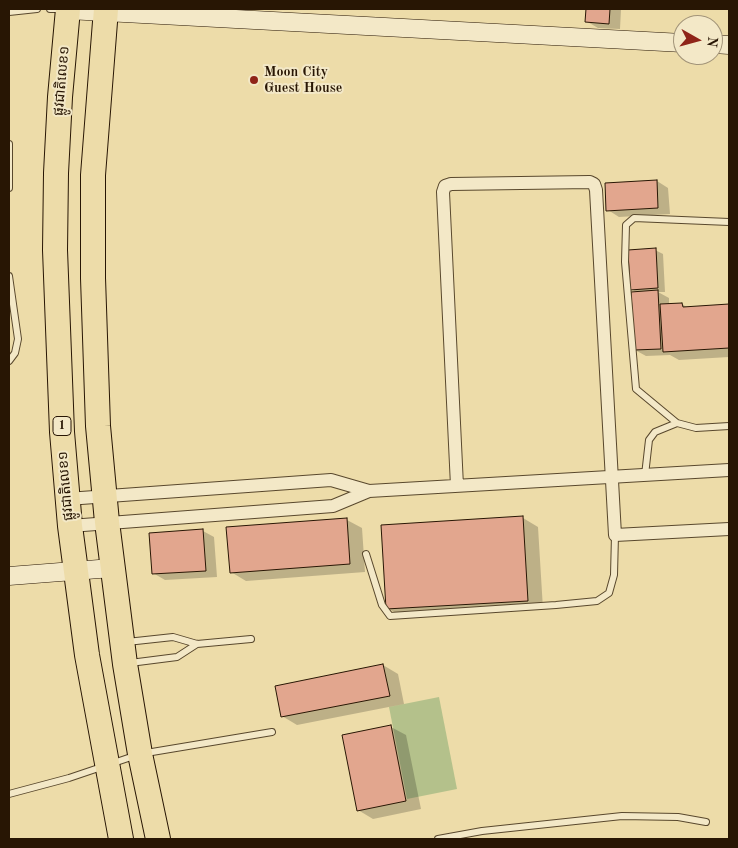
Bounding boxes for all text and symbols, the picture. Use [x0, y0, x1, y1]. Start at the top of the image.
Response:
north arrow [673, 15, 723, 65]
text: N [704, 36, 719, 48]
street label: ផ្លូវជាតិលេខ១ [51, 45, 73, 117]
place label: Moon City Guest House [264, 64, 342, 96]
marker: Moon City Guest House [248, 74, 260, 86]
road number: 1 [53, 416, 71, 436]
street label: ផ្លូវជាតិលេខ១ [55, 450, 77, 522]

